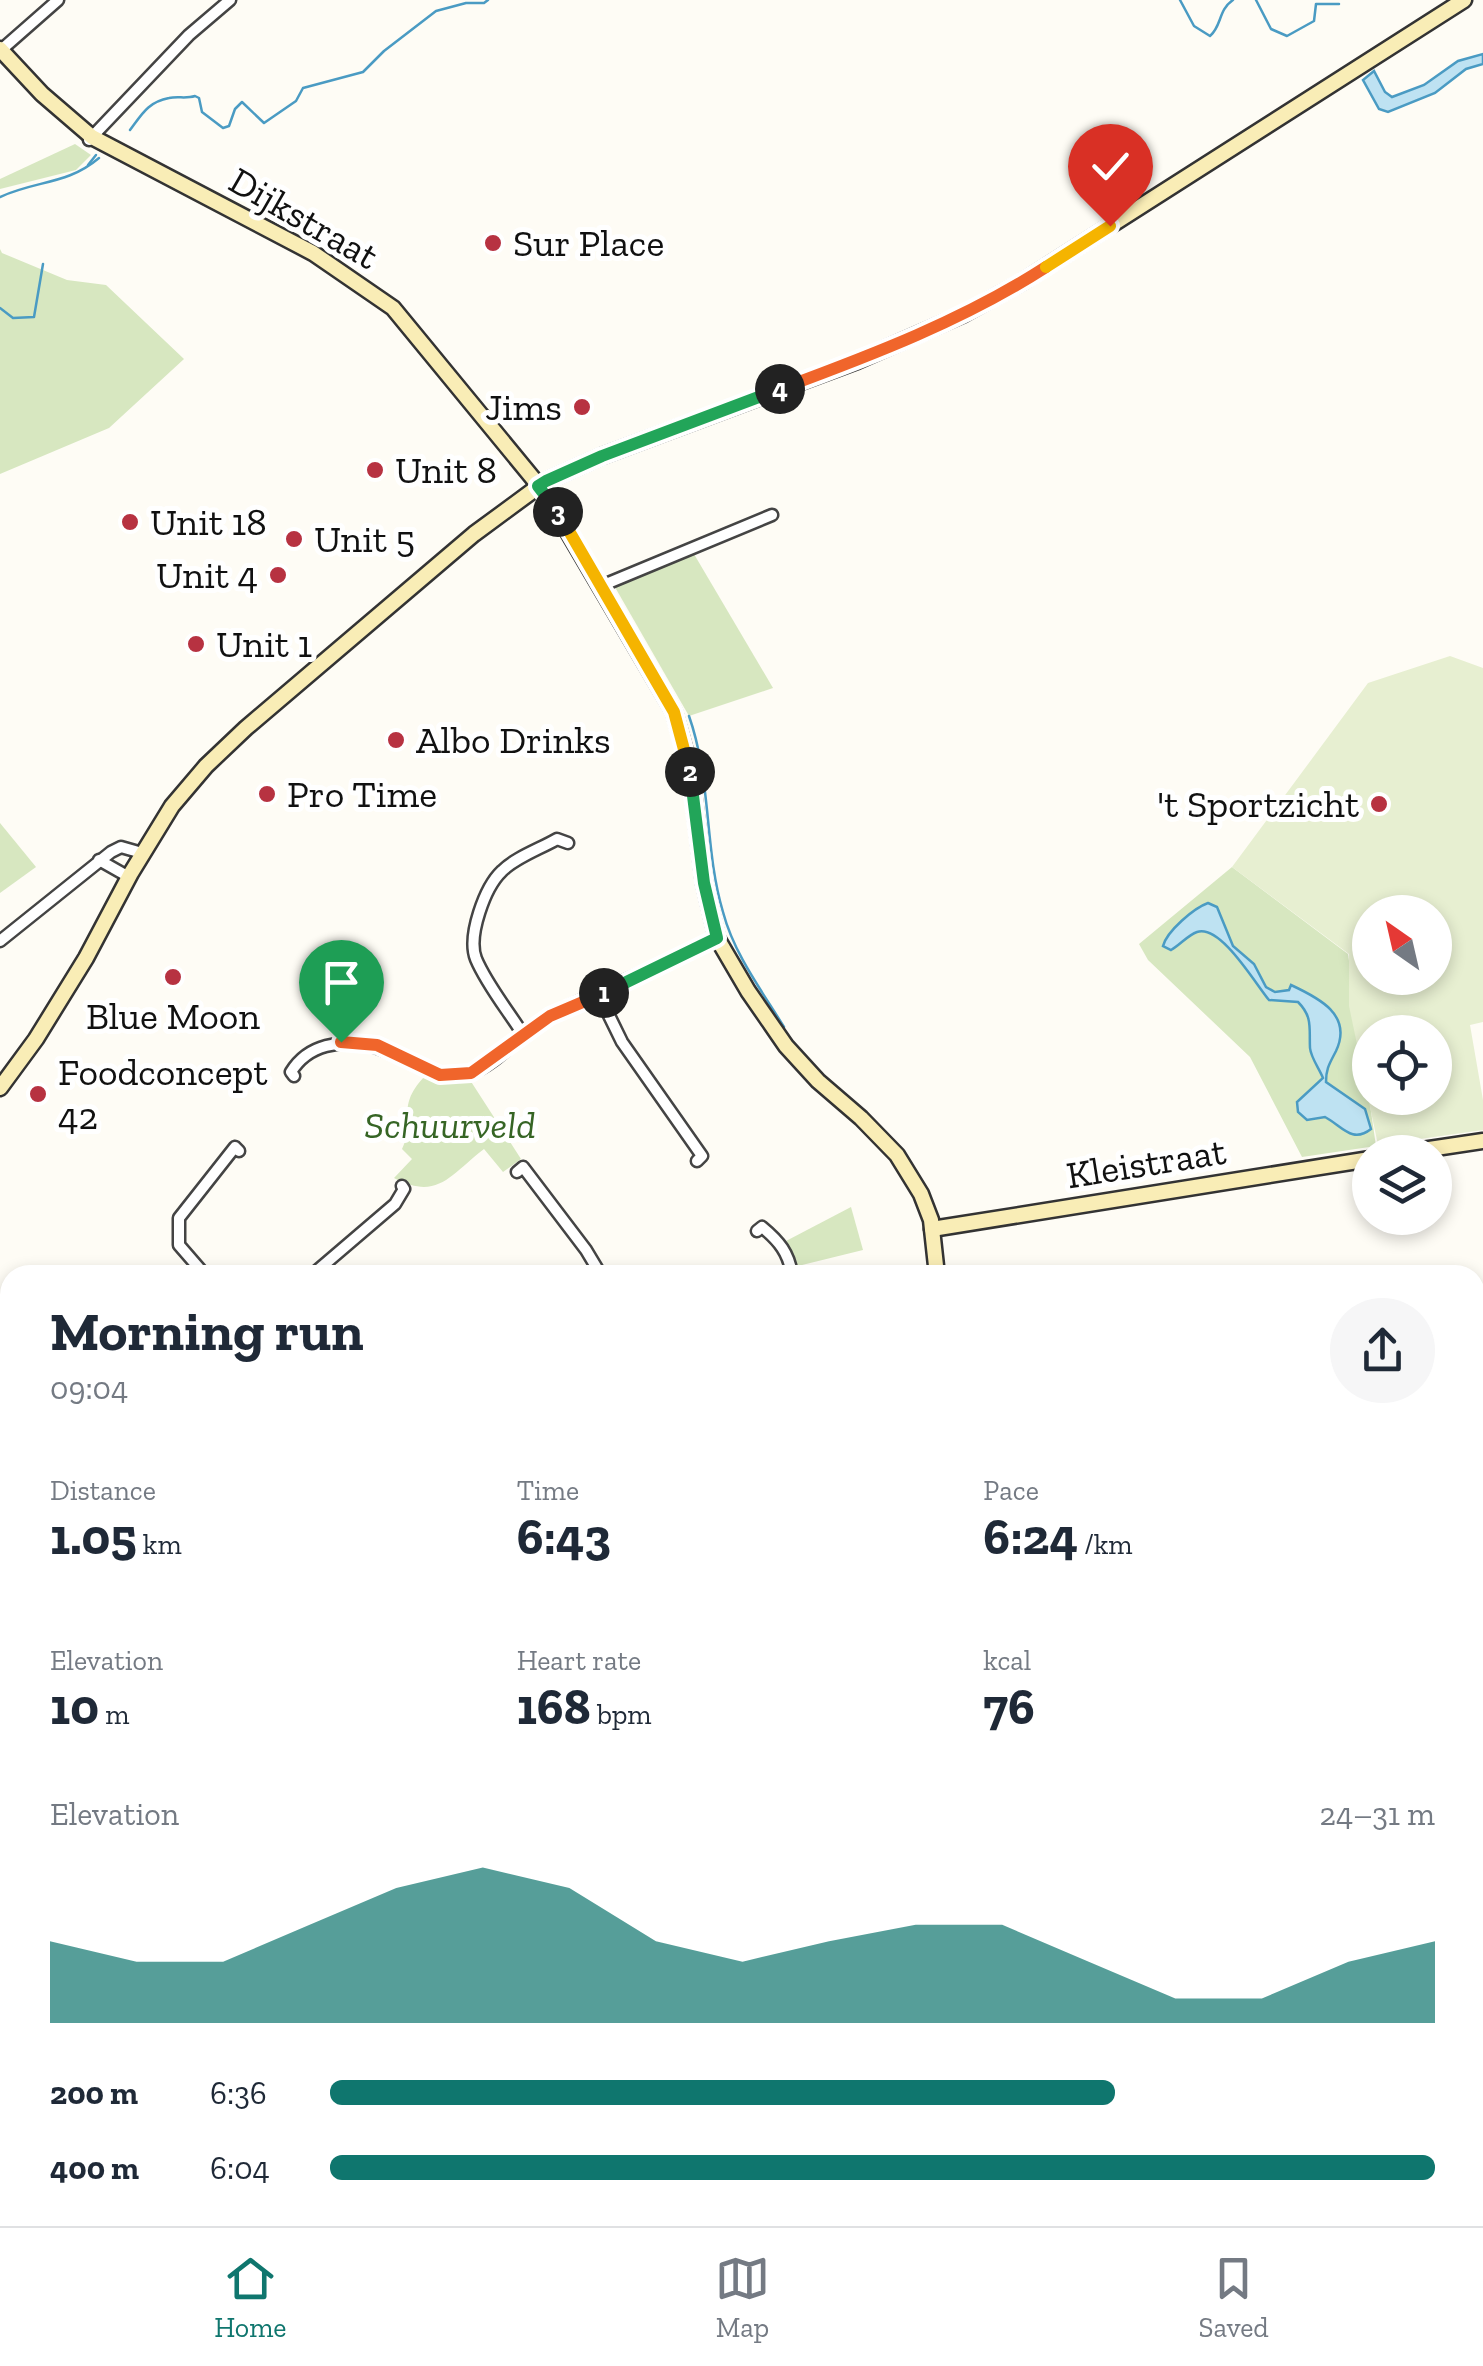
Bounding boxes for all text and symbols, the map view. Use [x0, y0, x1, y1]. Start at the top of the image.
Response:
pin [1068, 124, 1153, 227]
icon: check [1083, 139, 1138, 194]
street label: Dijkstraat [221, 157, 387, 279]
place label: Sur Place [513, 220, 664, 266]
marker: Sur Place [482, 232, 504, 254]
pin: 4 [755, 364, 805, 414]
text: 4 [772, 372, 788, 405]
place label: Jims [485, 384, 562, 430]
marker: Jims [571, 396, 593, 418]
place label: Unit 8 [395, 447, 497, 493]
marker: Unit 8 [364, 459, 386, 481]
pin: 3 [533, 487, 583, 537]
text: 3 [551, 495, 565, 528]
place label: Unit 18 [150, 499, 267, 545]
marker: Unit 18 [119, 511, 141, 533]
place label: Unit 5 [314, 516, 415, 562]
marker: Unit 5 [283, 528, 305, 550]
place label: Unit 4 [156, 552, 258, 598]
marker: Unit 4 [267, 564, 289, 586]
place label: Unit 1 [216, 621, 312, 667]
marker: Unit 1 [185, 633, 207, 655]
place label: Albo Drinks [416, 717, 611, 763]
marker: Albo Drinks [385, 729, 407, 751]
pin: 2 [665, 747, 715, 797]
text: 2 [682, 755, 698, 788]
place label: Pro Time [287, 771, 437, 817]
place label: 't Sportzicht [1157, 781, 1359, 827]
marker: Pro Time [256, 783, 278, 805]
marker: 't Sportzicht [1368, 793, 1390, 815]
north arrow [1352, 895, 1452, 995]
map controls [1352, 895, 1452, 1235]
pin [299, 940, 384, 1043]
icon: arrive [314, 955, 369, 1010]
marker: Blue Moon [162, 966, 184, 988]
pin: 1 [579, 968, 629, 1018]
text: 1 [598, 976, 610, 1009]
place label: Blue Moon [86, 993, 260, 1039]
button: locate [1352, 1015, 1452, 1115]
place label: Foodconcept 42 [58, 1049, 268, 1139]
marker: Foodconcept 42 [27, 1083, 49, 1105]
park label: Schuurveld [364, 1102, 536, 1148]
street label: Kleistraat [1063, 1128, 1229, 1198]
button: layers [1352, 1135, 1452, 1235]
text: Morning run [50, 1298, 364, 1364]
button: share [1330, 1298, 1435, 1403]
text: 09:04 [50, 1369, 128, 1407]
text: Distance [50, 1474, 156, 1507]
text: Time [517, 1474, 579, 1507]
text: Pace [983, 1474, 1039, 1507]
text: 1.05 [50, 1507, 137, 1567]
text: 6:43 [517, 1507, 611, 1567]
text: 6:24 [983, 1507, 1078, 1567]
text: km [137, 1528, 182, 1561]
text: /km [1078, 1528, 1132, 1561]
text: Elevation [50, 1644, 163, 1677]
text: Heart rate [517, 1644, 641, 1677]
text: kcal [983, 1644, 1031, 1677]
text: 10 [50, 1677, 99, 1737]
text: 168 [517, 1677, 591, 1737]
text: 76 [983, 1677, 1035, 1737]
text: m [99, 1698, 130, 1731]
text: bpm [591, 1698, 651, 1731]
text: Elevation [50, 1795, 179, 1833]
text: 24–31 m [1320, 1795, 1435, 1833]
text: 200 m [50, 2074, 138, 2112]
text: 6:36 [210, 2074, 267, 2112]
text: 400 m [50, 2149, 139, 2187]
text: 6:04 [210, 2149, 270, 2187]
tab: Home [214, 2251, 286, 2344]
tab: Map [715, 2251, 770, 2344]
tab: Saved [1199, 2251, 1269, 2344]

